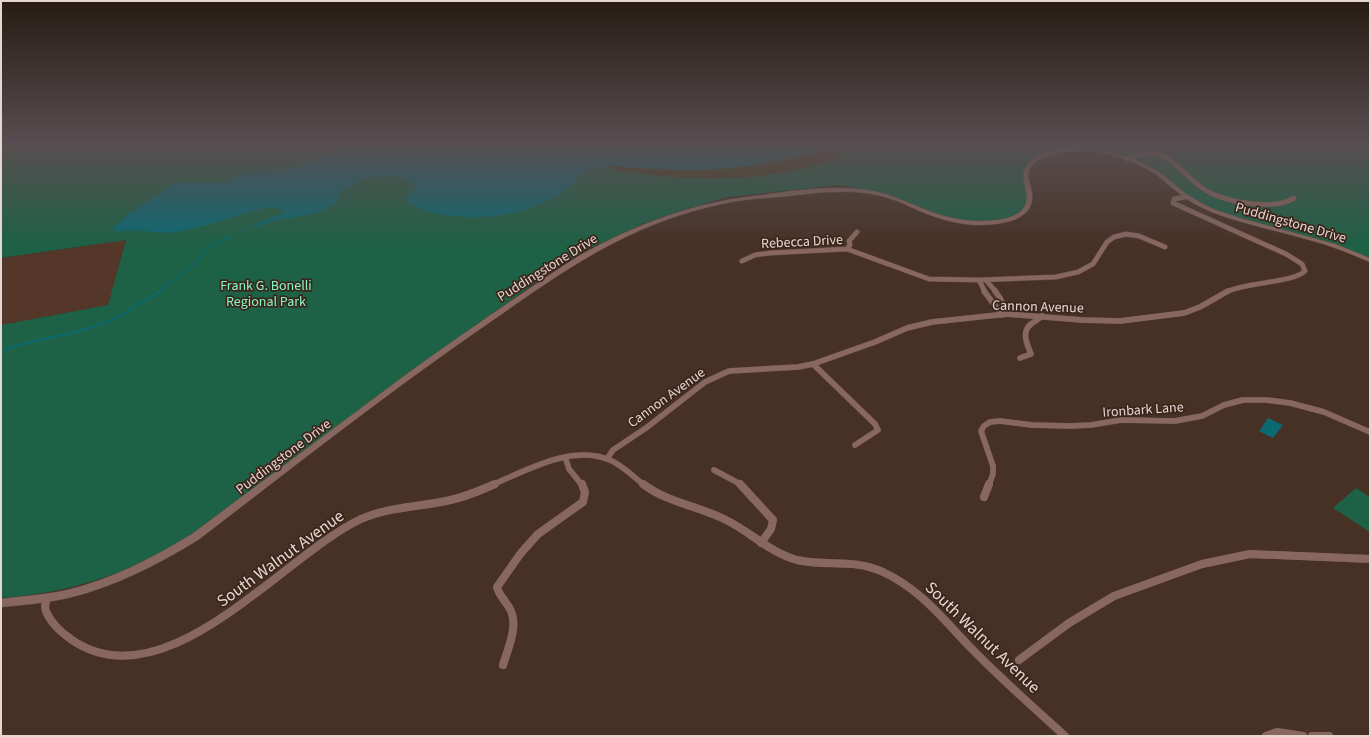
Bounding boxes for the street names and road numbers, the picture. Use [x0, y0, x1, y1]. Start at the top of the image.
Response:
street label: Puddingstone Drive [1233, 198, 1349, 248]
street label: Puddingstone Drive [494, 229, 602, 307]
street label: Rebecca Drive [761, 230, 844, 254]
street label: Cannon Avenue [992, 295, 1084, 319]
street label: Cannon Avenue [624, 363, 710, 433]
street label: Ironbark Lane [1102, 397, 1184, 423]
street label: Puddingstone Drive [232, 414, 335, 499]
street label: South Walnut Avenue [212, 504, 349, 613]
street label: South Walnut Avenue [919, 576, 1045, 699]

